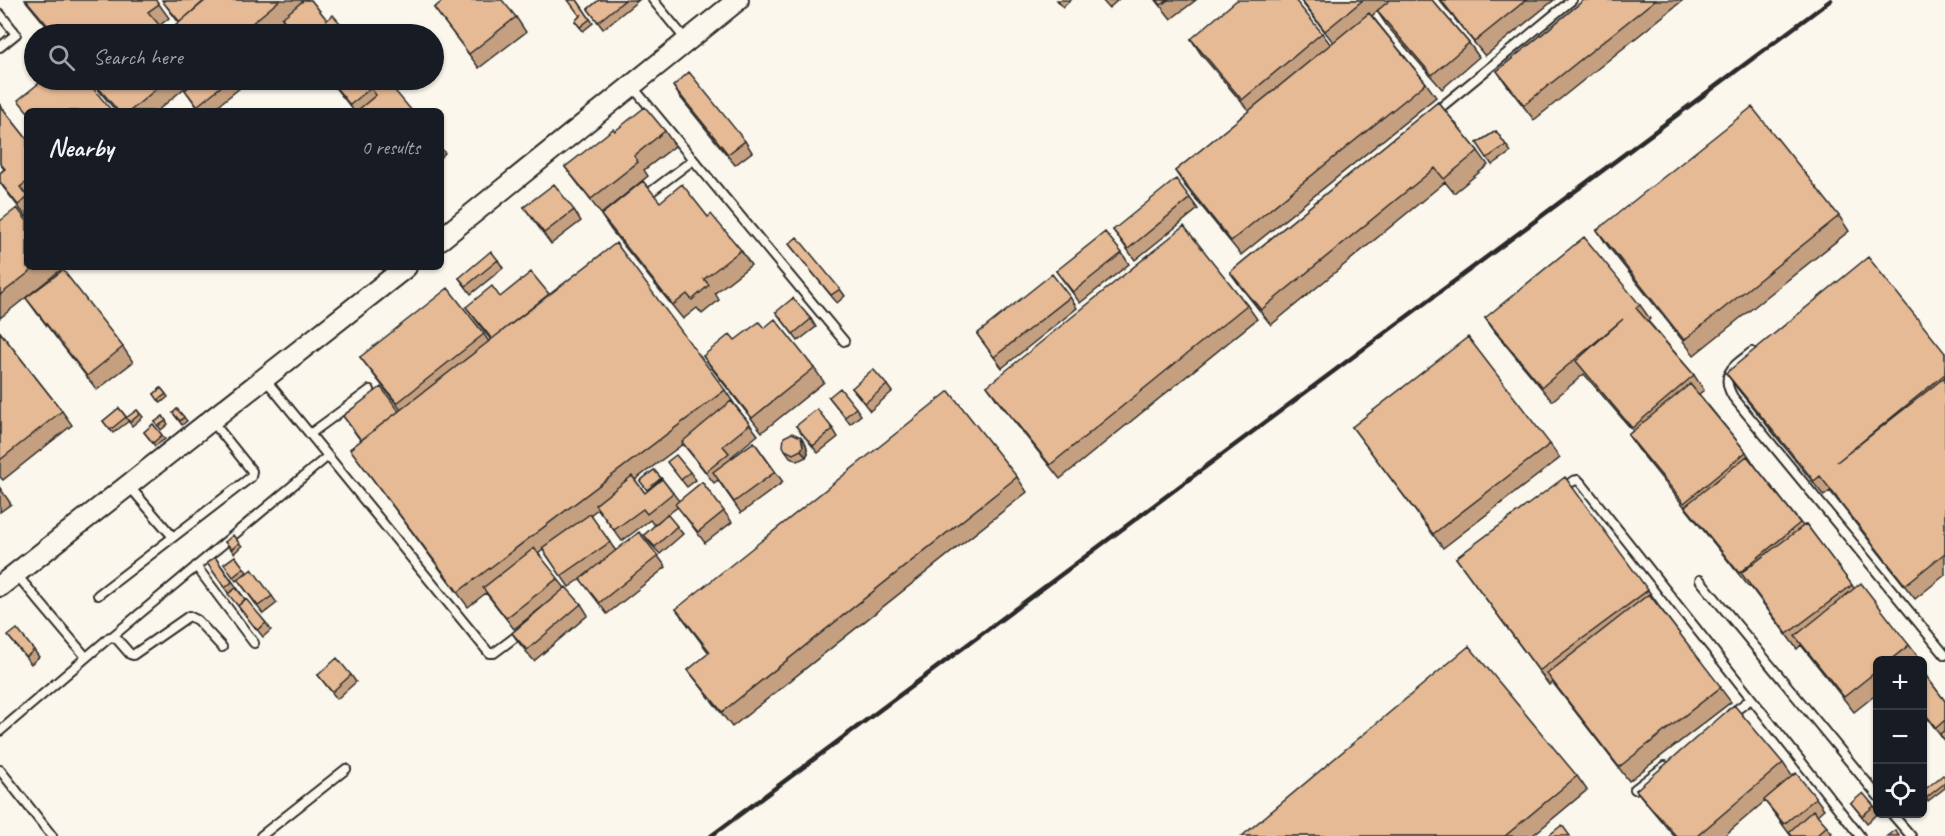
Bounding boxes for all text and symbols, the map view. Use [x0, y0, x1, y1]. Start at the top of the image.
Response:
search box [24, 24, 444, 90]
icon: search [45, 41, 78, 74]
text: Search here [93, 43, 183, 71]
text: Nearby [48, 131, 113, 164]
text: 0 results [361, 135, 420, 160]
map controls [1873, 656, 1927, 818]
button: + [1873, 656, 1927, 710]
button: − [1873, 710, 1927, 764]
button: locate [1873, 764, 1927, 818]

